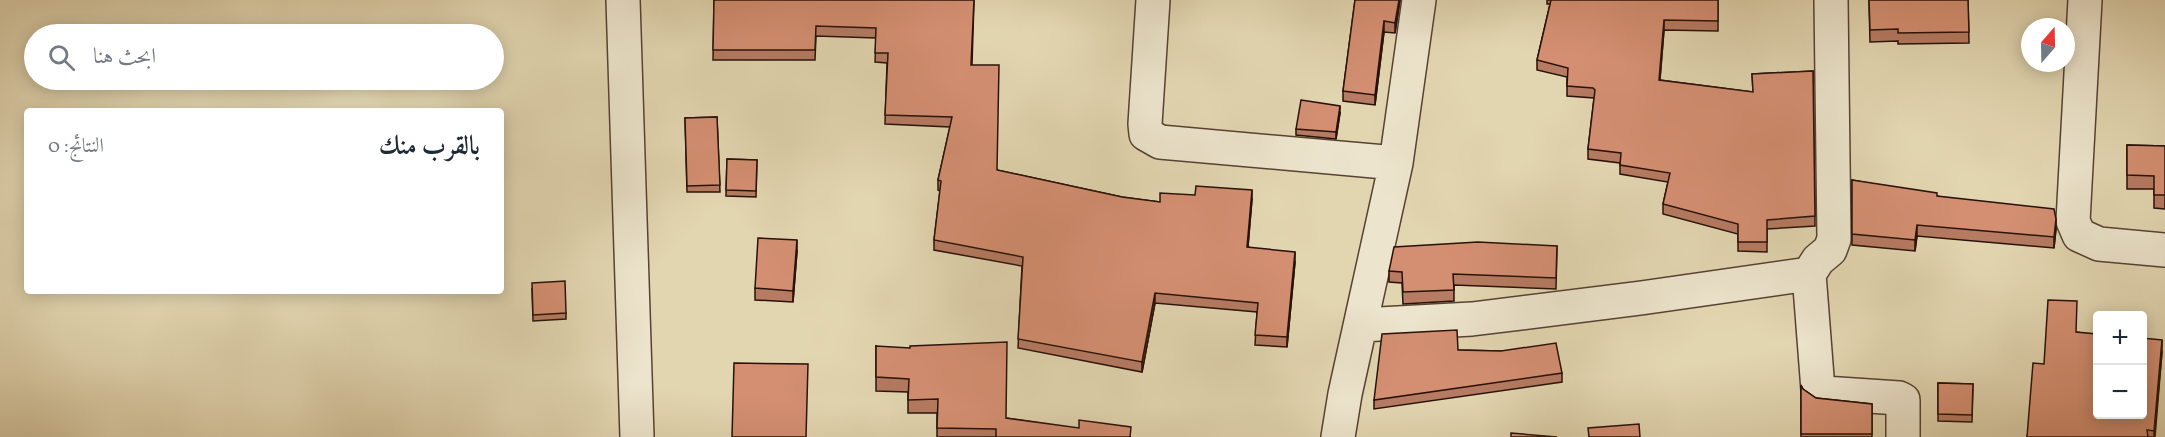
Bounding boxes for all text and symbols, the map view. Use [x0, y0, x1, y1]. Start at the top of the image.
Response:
north arrow [2021, 18, 2075, 72]
search box [24, 24, 504, 90]
icon: search [45, 41, 78, 74]
text: ابحث هنا [93, 42, 156, 73]
text: بالقرب منك [379, 129, 480, 165]
text: النتائج: 0 [48, 133, 104, 161]
map controls [2093, 311, 2147, 419]
button: + [2093, 311, 2147, 365]
button: − [2093, 365, 2147, 419]

